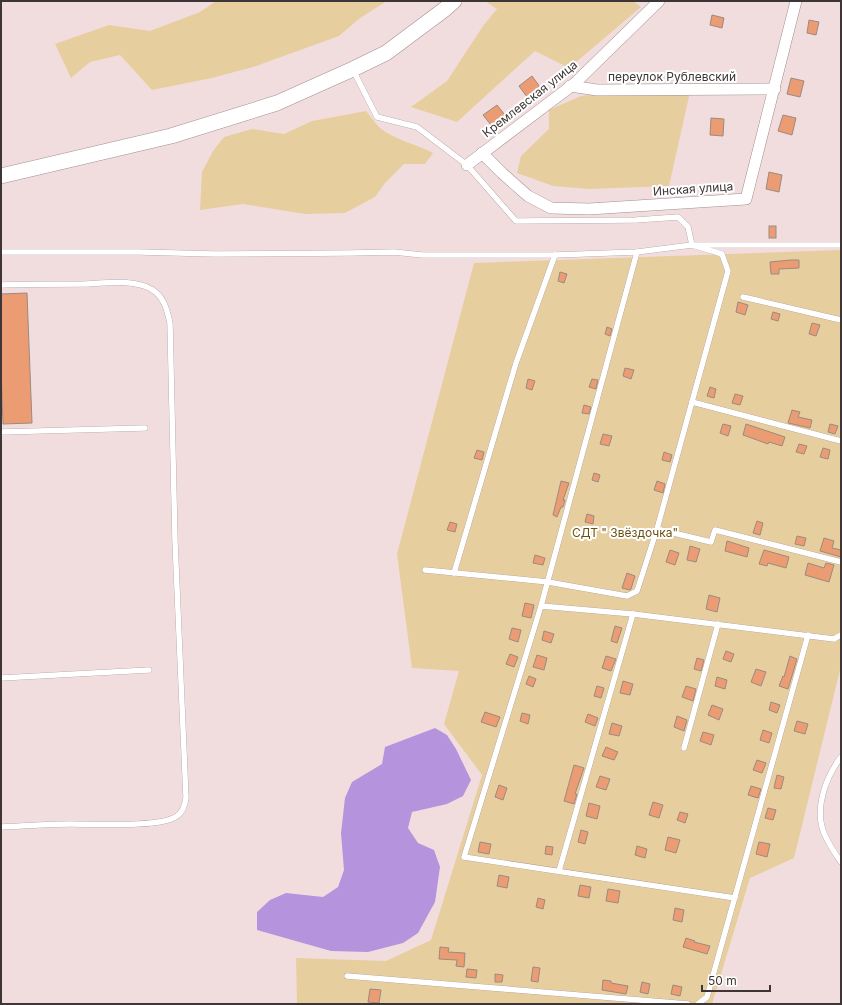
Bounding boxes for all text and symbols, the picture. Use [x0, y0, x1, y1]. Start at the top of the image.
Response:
street label: Кремлевская улица [479, 57, 580, 140]
street label: переулок Рублевский [608, 69, 736, 84]
street label: Инская улица [652, 178, 734, 199]
park label: СДТ " Звёздочка" [572, 525, 678, 540]
scale bar [702, 967, 770, 993]
text: 50 m [708, 973, 737, 988]

